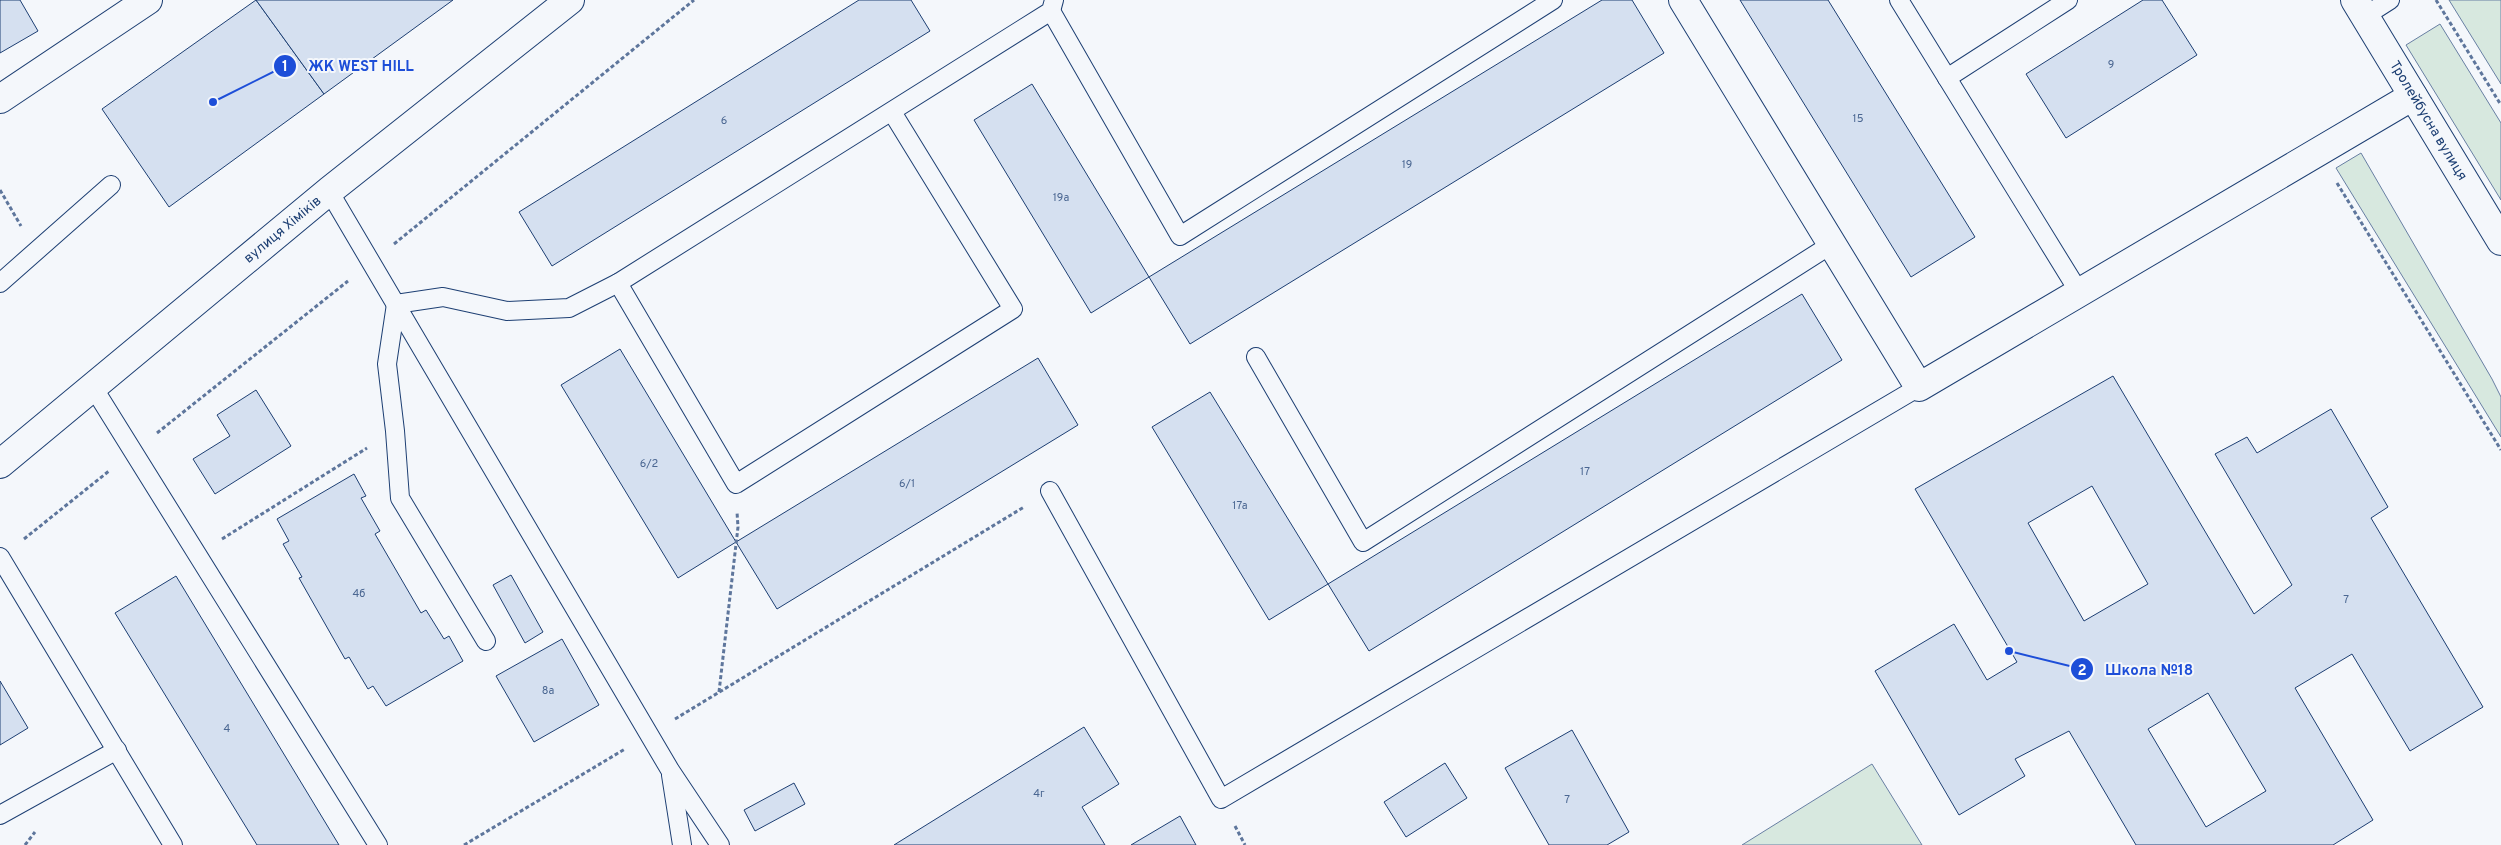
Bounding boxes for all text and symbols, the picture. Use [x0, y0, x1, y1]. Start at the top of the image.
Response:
callout: ЖК WEST HILL [273, 51, 424, 81]
text: 1 [282, 58, 288, 77]
text: ЖК WEST HILL [308, 58, 414, 77]
house number: 9 [2108, 58, 2114, 72]
street label: Тролейбусна вулиця [2386, 58, 2470, 184]
house number: 15 [1853, 112, 1864, 126]
house number: 6 [721, 114, 727, 128]
house number: 19 [1402, 158, 1412, 172]
house number: 19а [1053, 191, 1069, 205]
street label: вулиця Хіміків [241, 193, 325, 267]
house number: 6/2 [640, 457, 658, 471]
house number: 17 [1580, 465, 1590, 479]
house number: 6/1 [899, 477, 915, 491]
house number: 17а [1232, 499, 1248, 513]
house number: 4б [353, 587, 365, 601]
house number: 7 [2343, 593, 2349, 607]
callout: Школа №18 [2070, 654, 2203, 684]
text: 2 [2077, 662, 2087, 681]
text: Школа №18 [2105, 662, 2193, 681]
house number: 8а [542, 684, 555, 698]
house number: 4 [224, 722, 231, 736]
house number: 4г [1033, 787, 1045, 801]
house number: 7 [1564, 793, 1570, 807]

